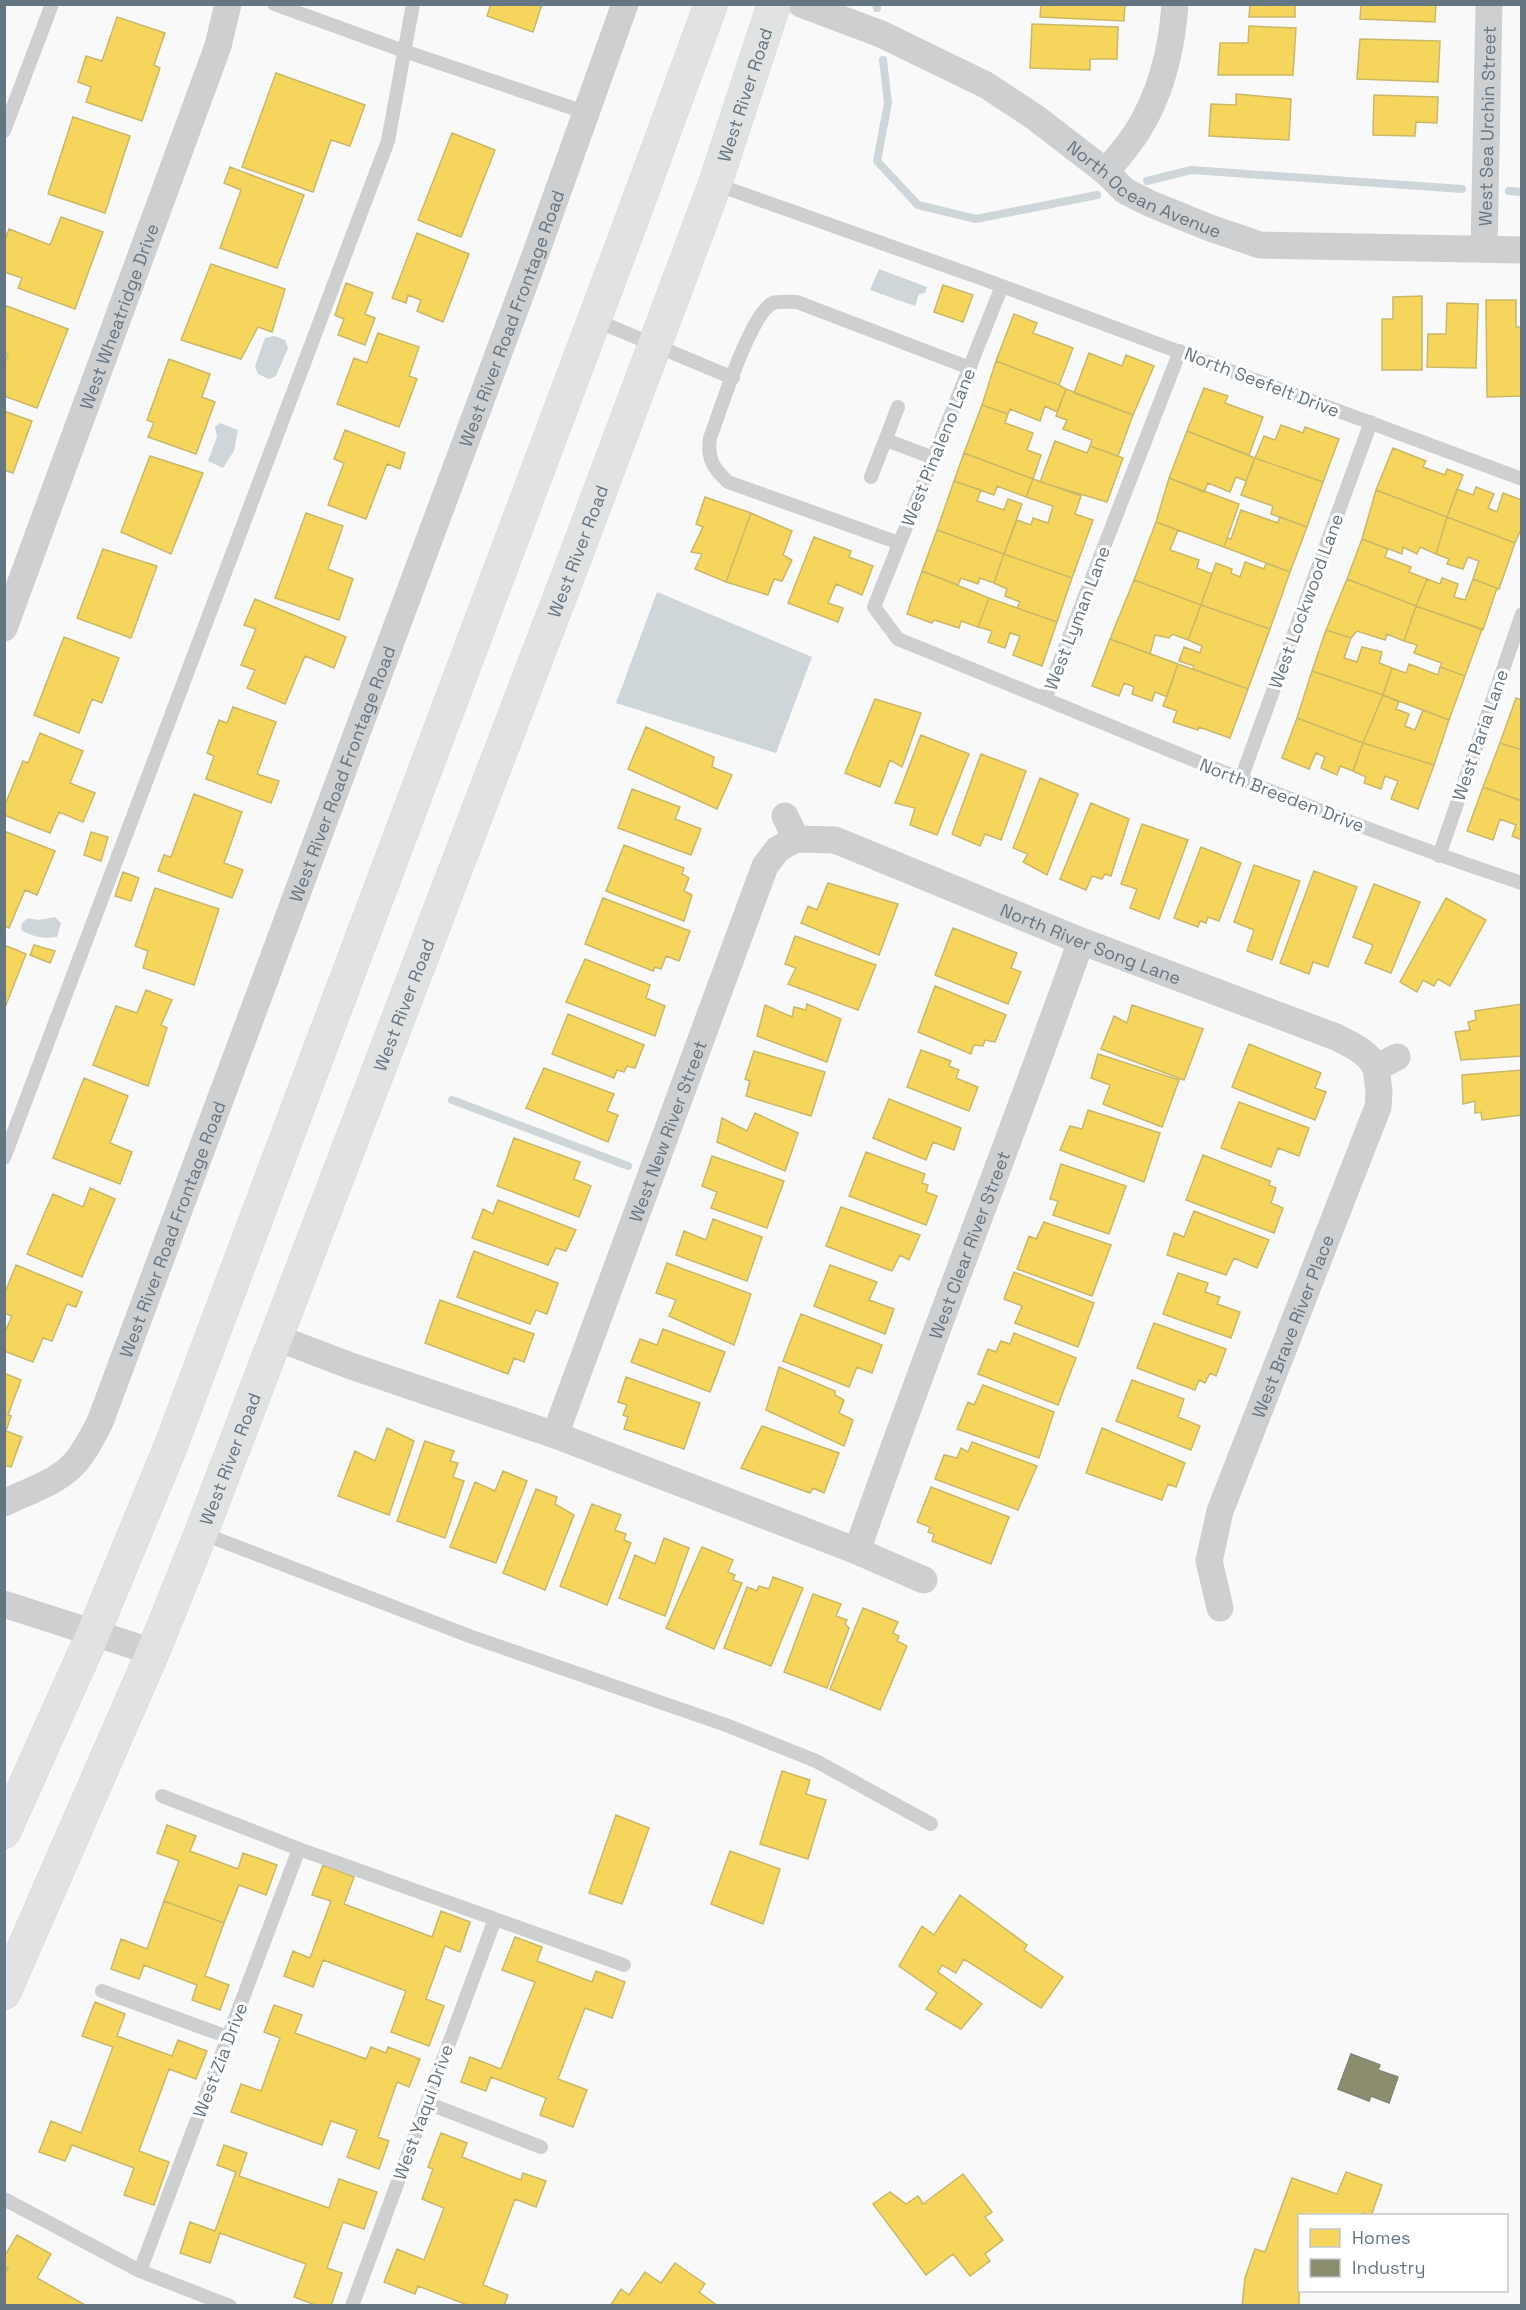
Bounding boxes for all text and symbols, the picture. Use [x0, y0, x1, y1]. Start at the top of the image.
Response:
street label: West River Road [712, 25, 777, 165]
street label: West Sea Urchin Street [1473, 26, 1500, 226]
street label: North Ocean Avenue [1063, 135, 1224, 243]
street label: West River Road Frontage Road [453, 187, 569, 450]
street label: West Wheatridge Drive [74, 220, 163, 413]
street label: North Seefelt Drive [1181, 342, 1343, 422]
street label: West Pinaleno Lane [896, 364, 980, 530]
street label: West River Road [542, 482, 613, 621]
street label: West Lockwood Lane [1264, 510, 1348, 692]
street label: West Lyman Lane [1039, 543, 1115, 693]
street label: West River Road Frontage Road [283, 642, 400, 905]
street label: West Paria Lane [1447, 666, 1513, 804]
street label: North Breeden Drive [1196, 753, 1368, 837]
street label: North River Song Lane [997, 898, 1184, 989]
street label: West River Road [368, 936, 439, 1074]
street label: West New River Street [623, 1037, 711, 1225]
street label: West River Road Frontage Road [114, 1098, 230, 1361]
street label: West Clear River Street [923, 1148, 1015, 1342]
street label: West Brave River Place [1246, 1231, 1339, 1421]
street label: West River Road [194, 1389, 265, 1528]
street label: West Zia Drive [188, 1999, 252, 2121]
street label: West Yaqui Drive [388, 2041, 458, 2183]
legend [1298, 2214, 1508, 2292]
text: Homes [1352, 2226, 1411, 2249]
text: Industry [1352, 2256, 1425, 2279]

